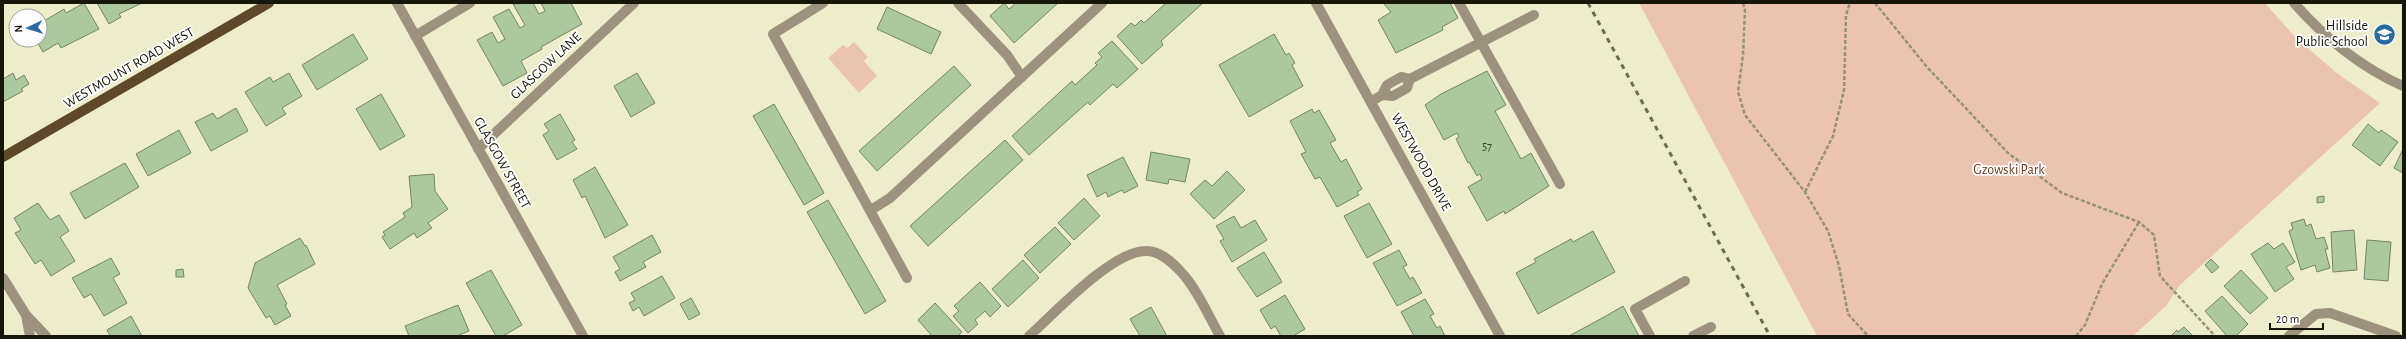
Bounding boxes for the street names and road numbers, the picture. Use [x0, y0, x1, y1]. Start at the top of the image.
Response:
street label: WESTMOUNT ROAD WEST [61, 25, 197, 111]
street label: GLASGOW LANE [508, 30, 584, 102]
street label: WESTWOOD DRIVE [1388, 111, 1454, 213]
street label: GLASGOW STREET [471, 115, 533, 211]

